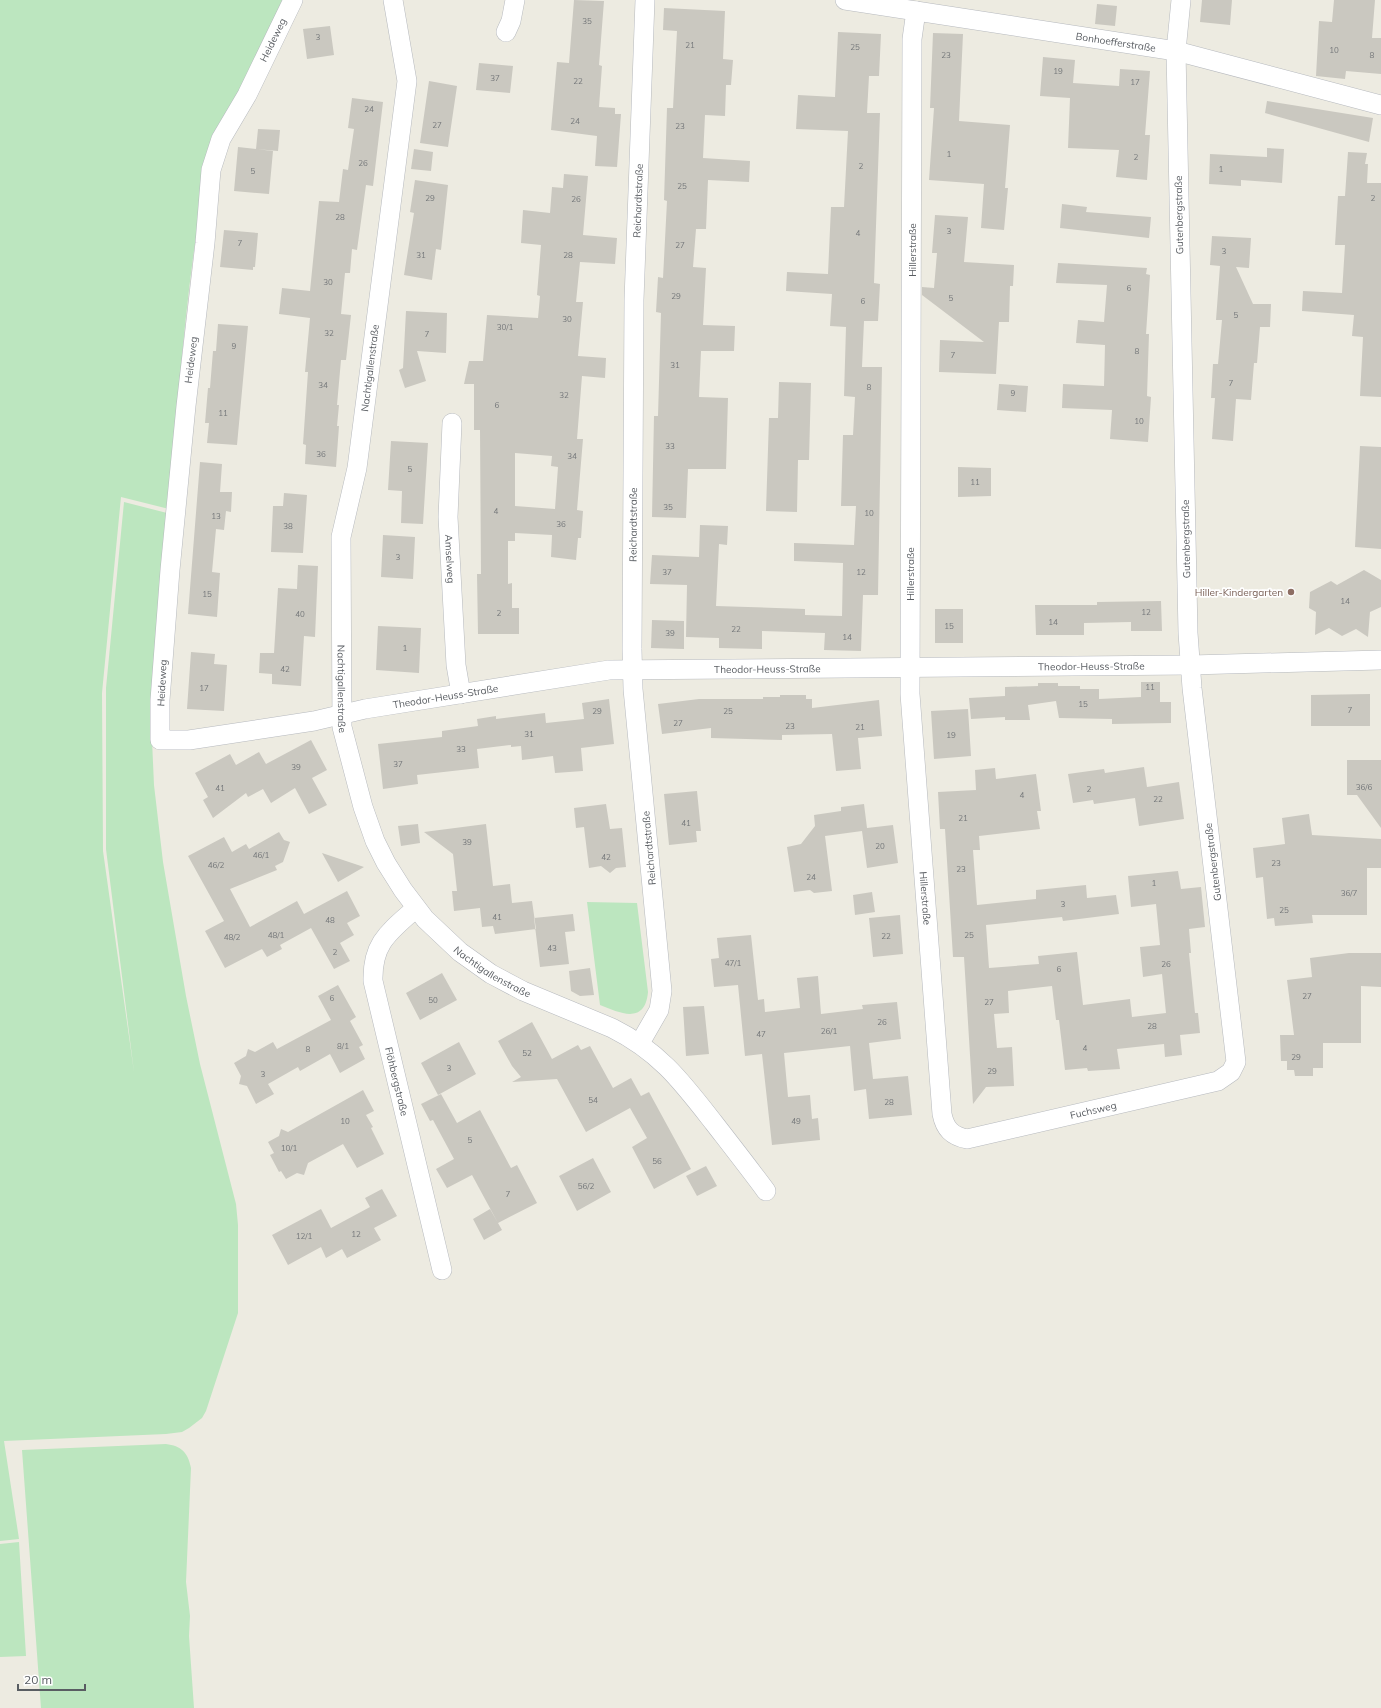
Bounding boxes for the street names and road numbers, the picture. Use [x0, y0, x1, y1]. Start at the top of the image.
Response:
street label: Heideweg [257, 16, 289, 64]
street label: Bonhoefferstraße [1075, 29, 1157, 54]
street label: Reichardtstraße [630, 163, 645, 238]
street label: Gutenbergstraße [1172, 176, 1186, 254]
street label: Hillerstraße [906, 223, 919, 277]
street label: Nachtigallenstraße [358, 324, 382, 412]
street label: Heideweg [182, 336, 200, 384]
street label: Reichardtstraße [626, 487, 639, 562]
street label: Gutenbergstraße [1179, 500, 1193, 578]
street label: Amselweg [442, 534, 458, 584]
street label: Hillerstraße [904, 547, 917, 601]
street label: Nachtigallenstraße [335, 645, 350, 734]
street label: Heideweg [154, 659, 170, 707]
street label: Theodor-Heuss-Straße [1038, 659, 1145, 673]
street label: Theodor-Heuss-Straße [714, 662, 821, 676]
street label: Theodor-Heuss-Straße [392, 681, 499, 711]
street label: Reichardtstraße [639, 810, 659, 886]
street label: Gutenbergstraße [1202, 822, 1224, 902]
street label: Hillerstraße [917, 871, 934, 925]
street label: Nachtigallenstraße [451, 943, 533, 1000]
street label: Flöhbergstraße [382, 1046, 411, 1117]
street label: Fuchsweg [1069, 1098, 1118, 1121]

